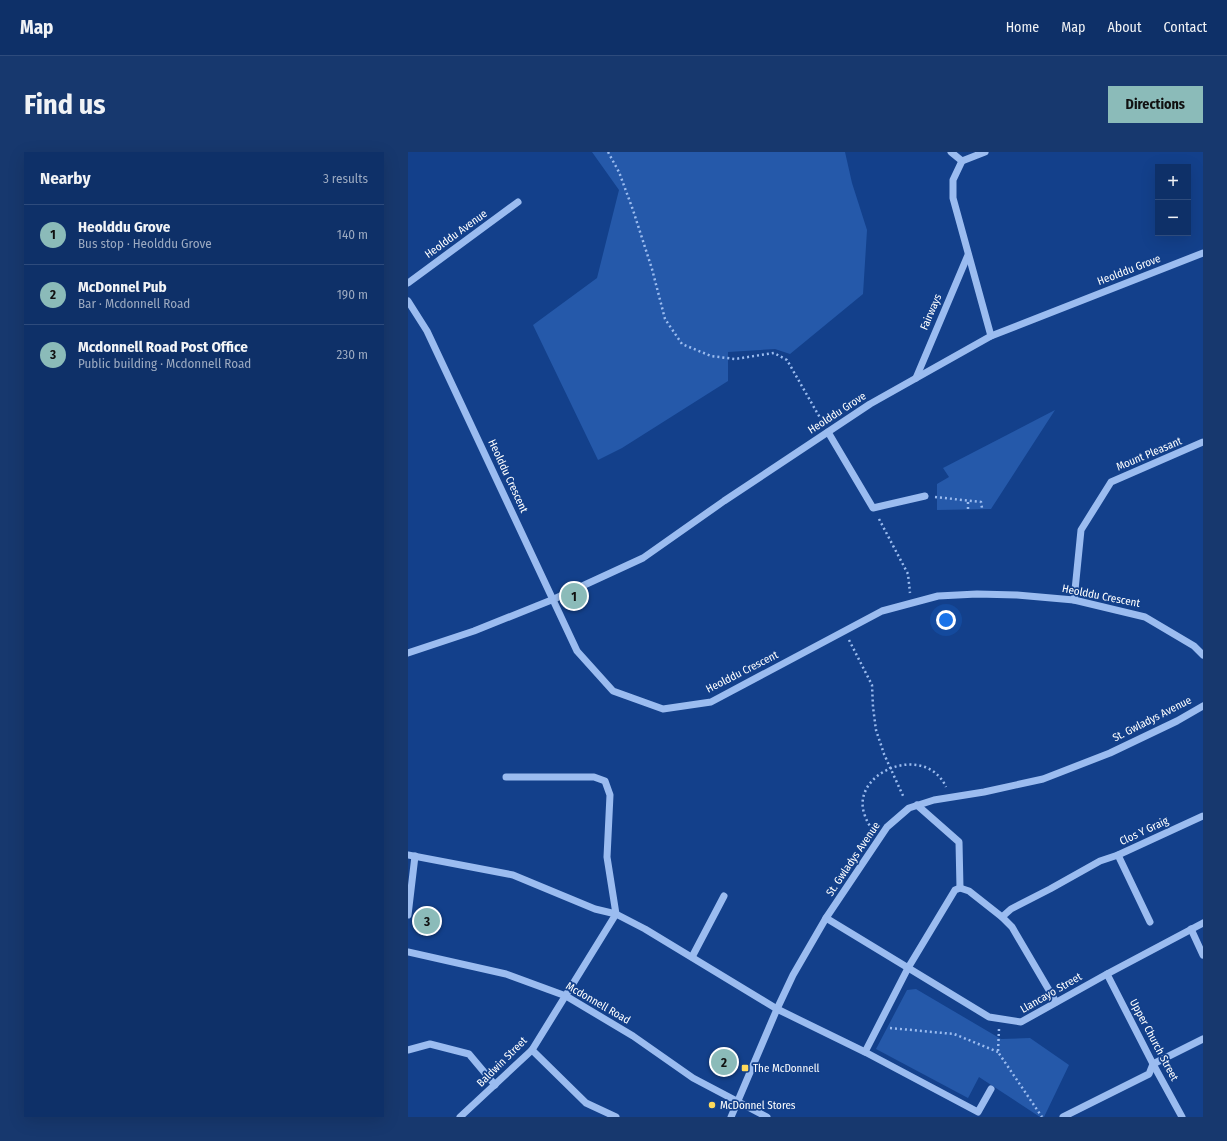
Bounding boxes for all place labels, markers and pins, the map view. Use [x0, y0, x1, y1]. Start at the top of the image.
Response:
pin: 1 [561, 581, 587, 611]
pin: 3 [414, 906, 440, 936]
pin: 2 [711, 1047, 737, 1077]
place label: The McDonnell [753, 1062, 820, 1075]
marker: The McDonnell [740, 1063, 750, 1073]
place label: McDonnel Stores [720, 1099, 796, 1112]
marker: McDonnel Stores [707, 1100, 717, 1110]

